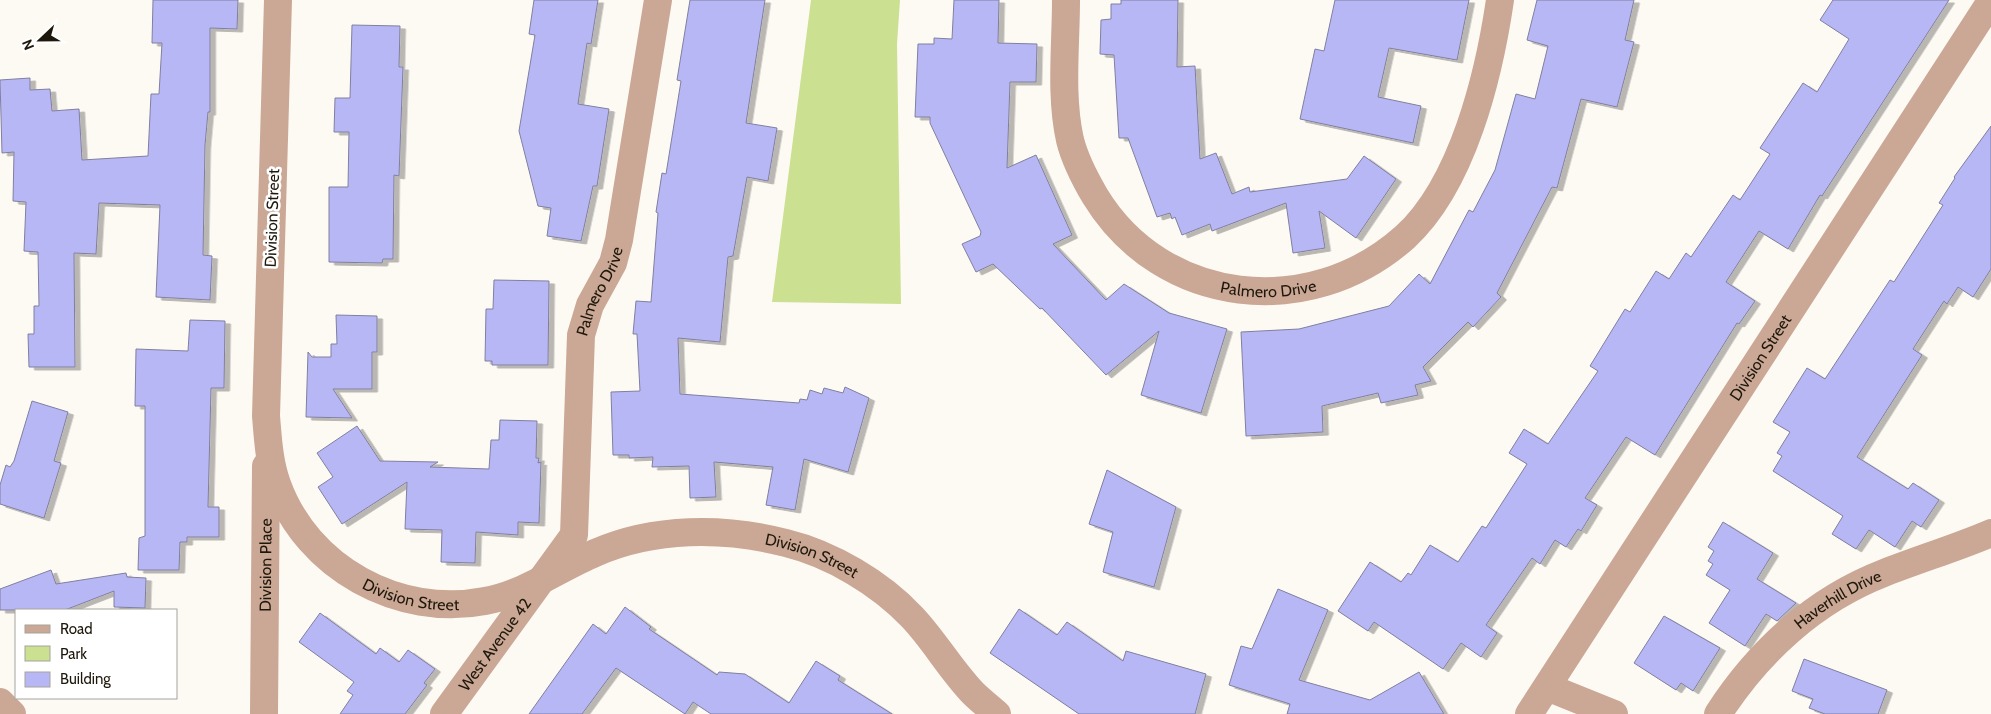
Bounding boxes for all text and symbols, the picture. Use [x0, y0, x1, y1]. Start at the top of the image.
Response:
north arrow [15, 15, 65, 65]
text: N [18, 37, 38, 53]
street label: Division Street [261, 168, 283, 268]
street label: Palmero Drive [572, 245, 626, 338]
street label: Palmero Drive [1219, 276, 1318, 301]
street label: Division Street [1725, 310, 1795, 404]
street label: Division Place [255, 518, 275, 612]
street label: Division Street [764, 529, 863, 582]
street label: Haverhill Drive [1790, 566, 1884, 633]
street label: Division Street [360, 574, 460, 614]
street label: West Avenue 42 [454, 594, 535, 695]
legend [15, 609, 178, 699]
text: Road [60, 620, 93, 638]
text: Park [60, 645, 87, 663]
text: Building [60, 670, 111, 688]

